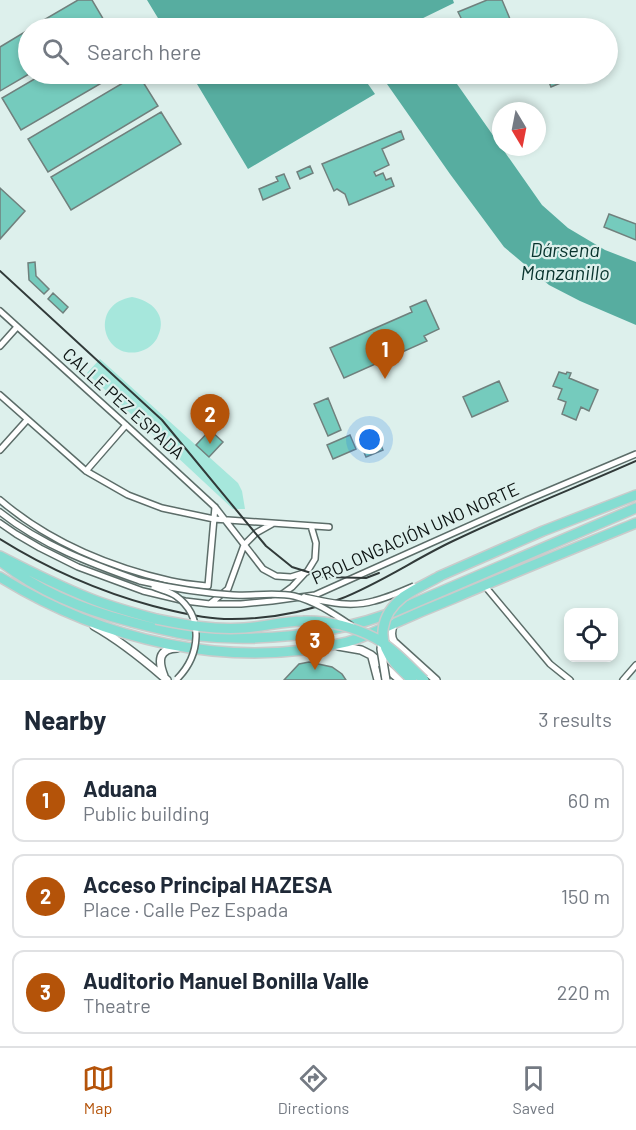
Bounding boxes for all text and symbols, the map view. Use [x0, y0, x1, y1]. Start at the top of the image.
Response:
search box [18, 18, 618, 84]
icon: search [39, 35, 72, 68]
text: Search here [87, 38, 201, 64]
north arrow [492, 102, 546, 156]
water label: Dársena Manzanillo [520, 237, 610, 284]
pin: 1 [366, 330, 404, 379]
street label: CALLE PEZ ESPADA [59, 343, 189, 463]
pin: 2 [190, 394, 230, 444]
your location [355, 425, 384, 454]
street label: PROLONGACIÓN UNO NORTE [308, 477, 522, 589]
map controls [564, 608, 618, 662]
button: locate [564, 608, 618, 662]
pin: 3 [296, 620, 334, 670]
text: Nearby [24, 704, 106, 735]
text: 3 results [538, 707, 612, 731]
text: Aduana [83, 775, 157, 801]
text: 1 [42, 788, 49, 812]
text: 60 m [568, 788, 610, 812]
text: Public building [83, 801, 209, 825]
text: Acceso Principal HAZESA [83, 871, 333, 897]
text: 2 [40, 884, 51, 908]
text: 150 m [561, 884, 610, 908]
text: Place · Calle Pez Espada [83, 897, 288, 921]
text: Auditorio Manuel Bonilla Valle [83, 967, 369, 993]
text: 3 [40, 980, 51, 1004]
text: 220 m [557, 980, 610, 1004]
text: Theatre [83, 993, 151, 1017]
tab: Map [82, 1062, 115, 1117]
tab: Directions [278, 1062, 349, 1117]
tab: Saved [512, 1062, 554, 1117]

